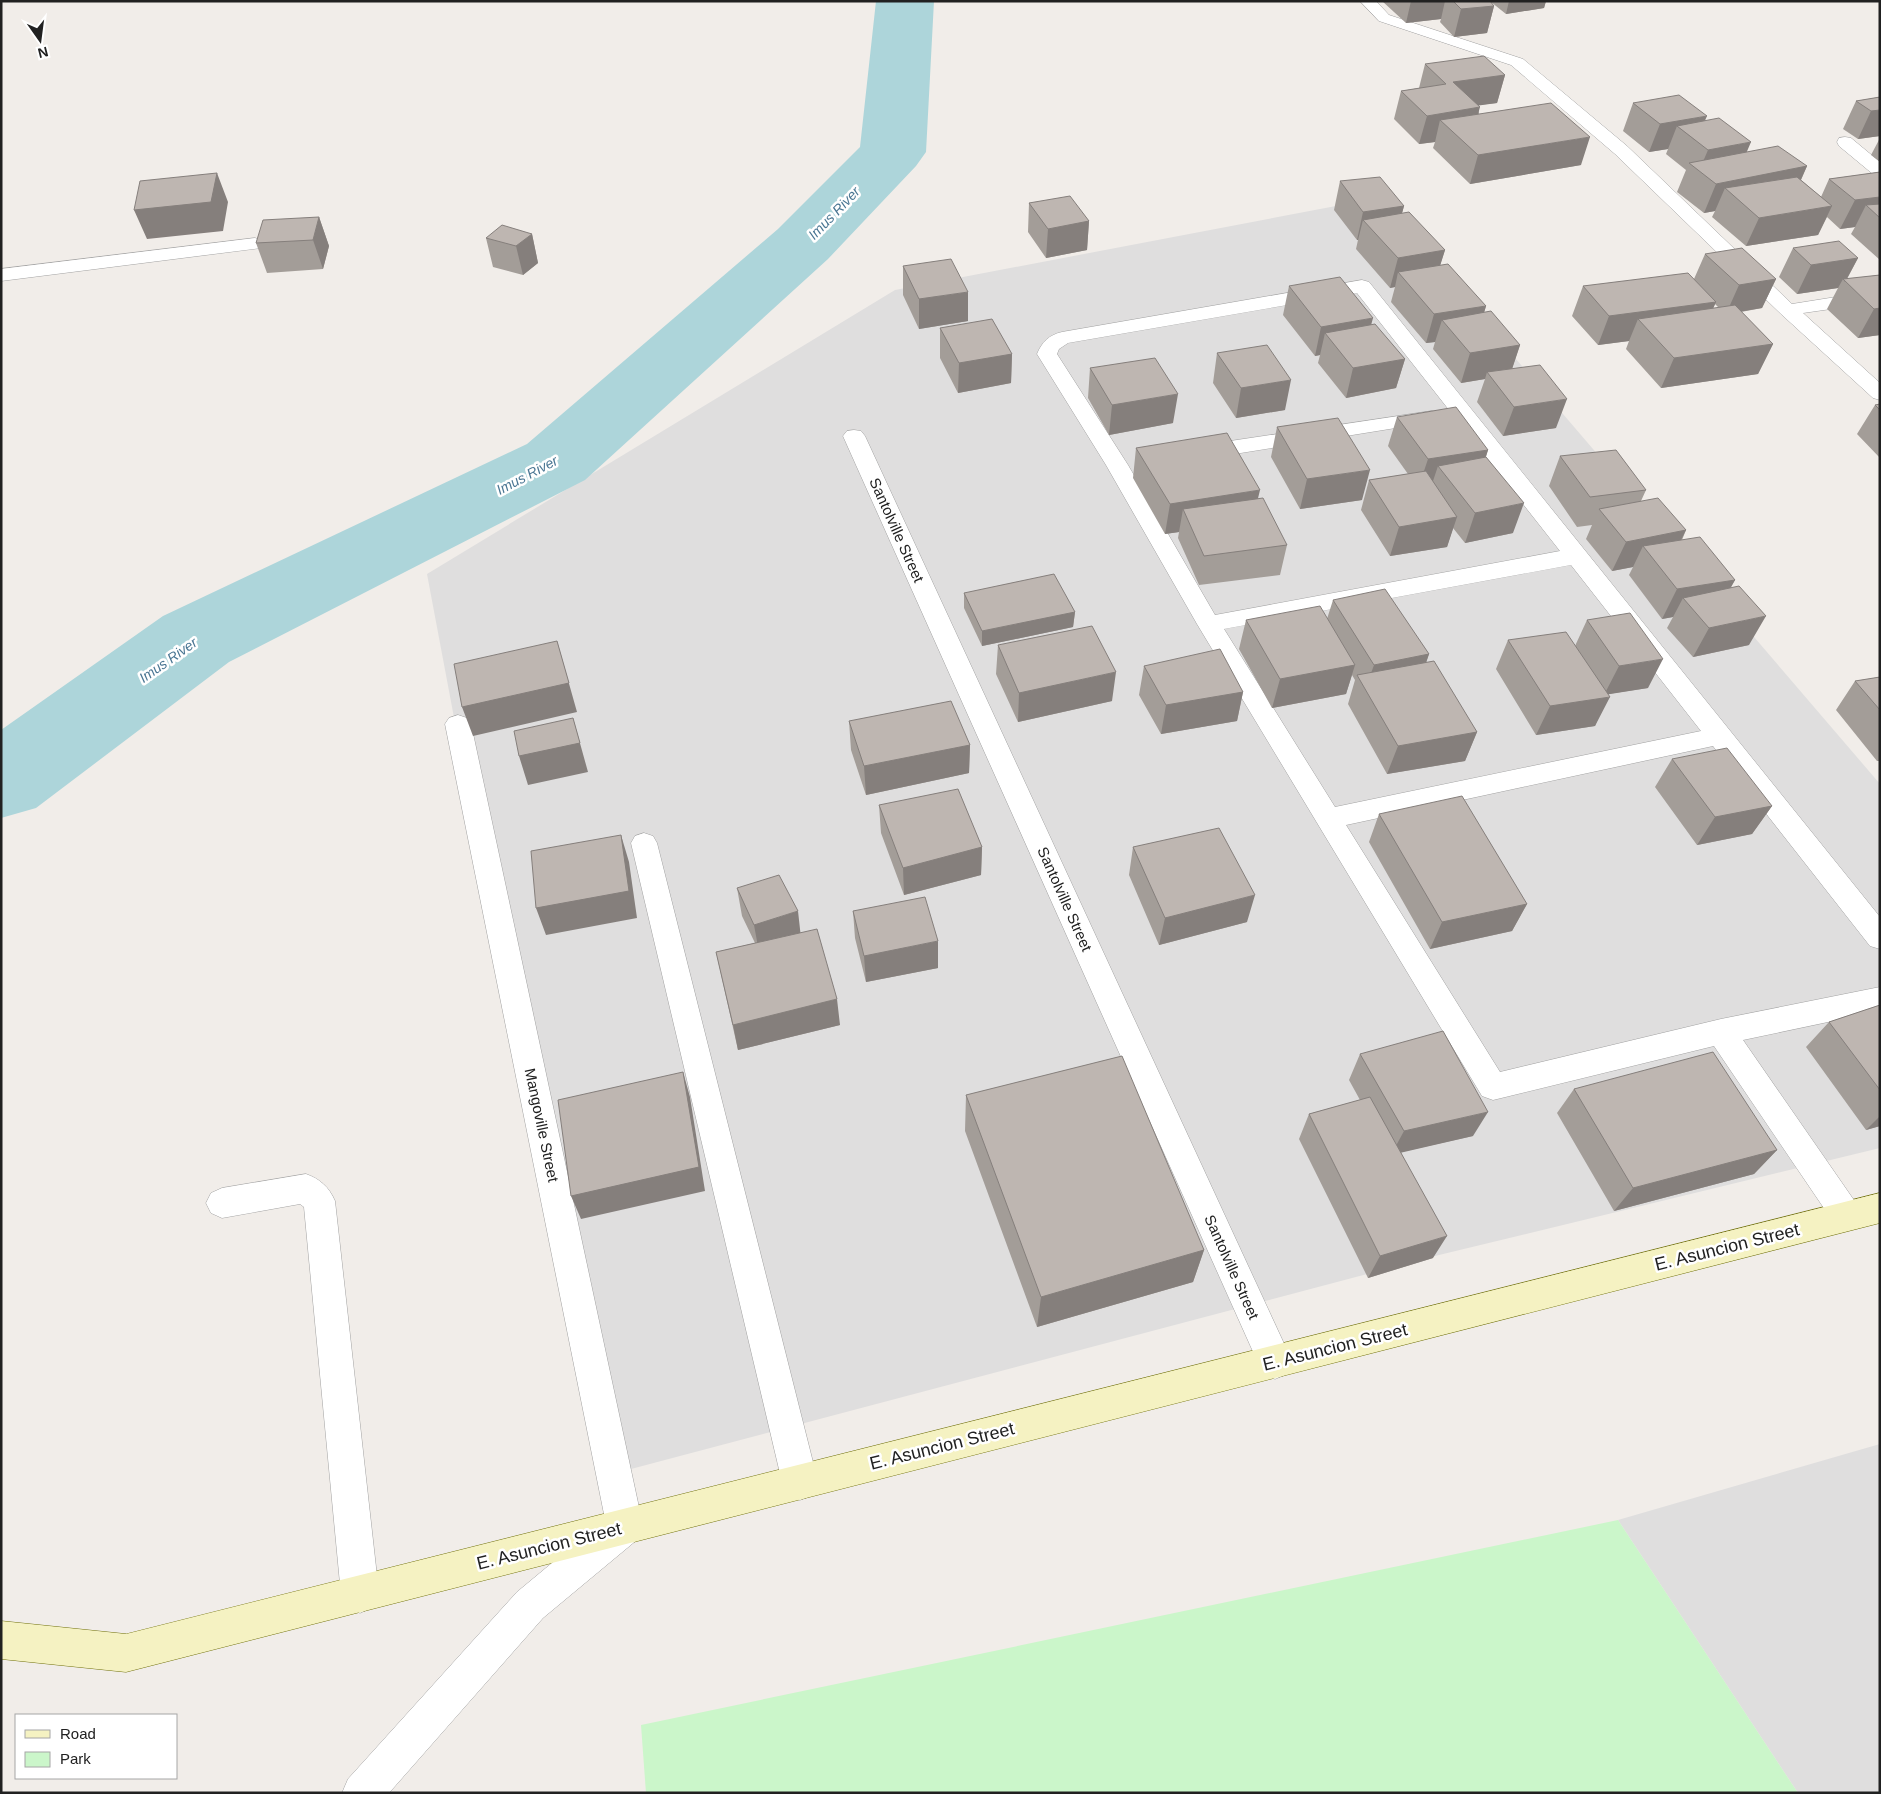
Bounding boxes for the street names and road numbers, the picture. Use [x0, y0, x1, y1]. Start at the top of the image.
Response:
street label: Santolville Street [866, 475, 928, 586]
street label: Santolville Street [1034, 844, 1096, 955]
street label: Mangoville Street [522, 1067, 563, 1184]
street label: Santolville Street [1201, 1212, 1263, 1323]
street label: E. Asuncion Street [1653, 1219, 1801, 1275]
street label: E. Asuncion Street [1261, 1319, 1409, 1375]
street label: E. Asuncion Street [868, 1418, 1016, 1474]
street label: E. Asuncion Street [475, 1518, 623, 1574]

